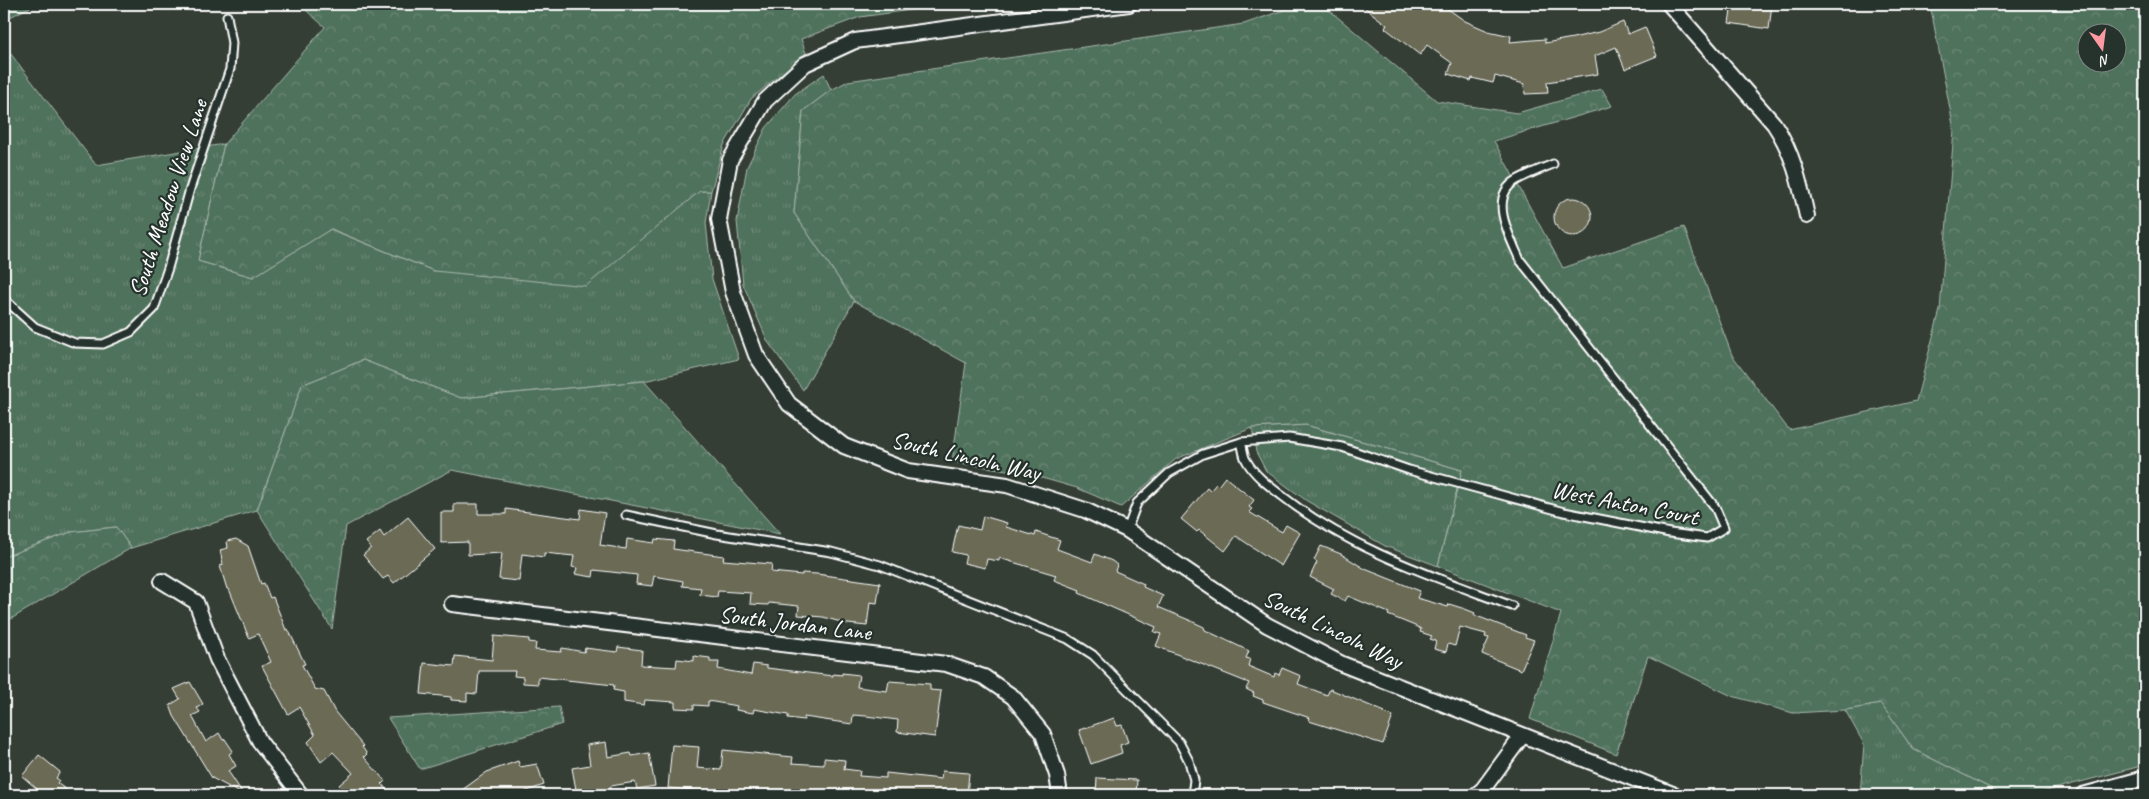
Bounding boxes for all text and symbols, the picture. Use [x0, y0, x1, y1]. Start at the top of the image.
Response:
north arrow [2076, 22, 2126, 72]
text: N [2097, 51, 2111, 70]
street label: South Meadow View Lane [122, 93, 215, 301]
street label: South Lincoln Way [889, 424, 1045, 488]
street label: West Anton Court [1549, 474, 1703, 532]
street label: South Lincoln Way [1258, 582, 1409, 677]
street label: South Jordan Lane [717, 599, 875, 647]

